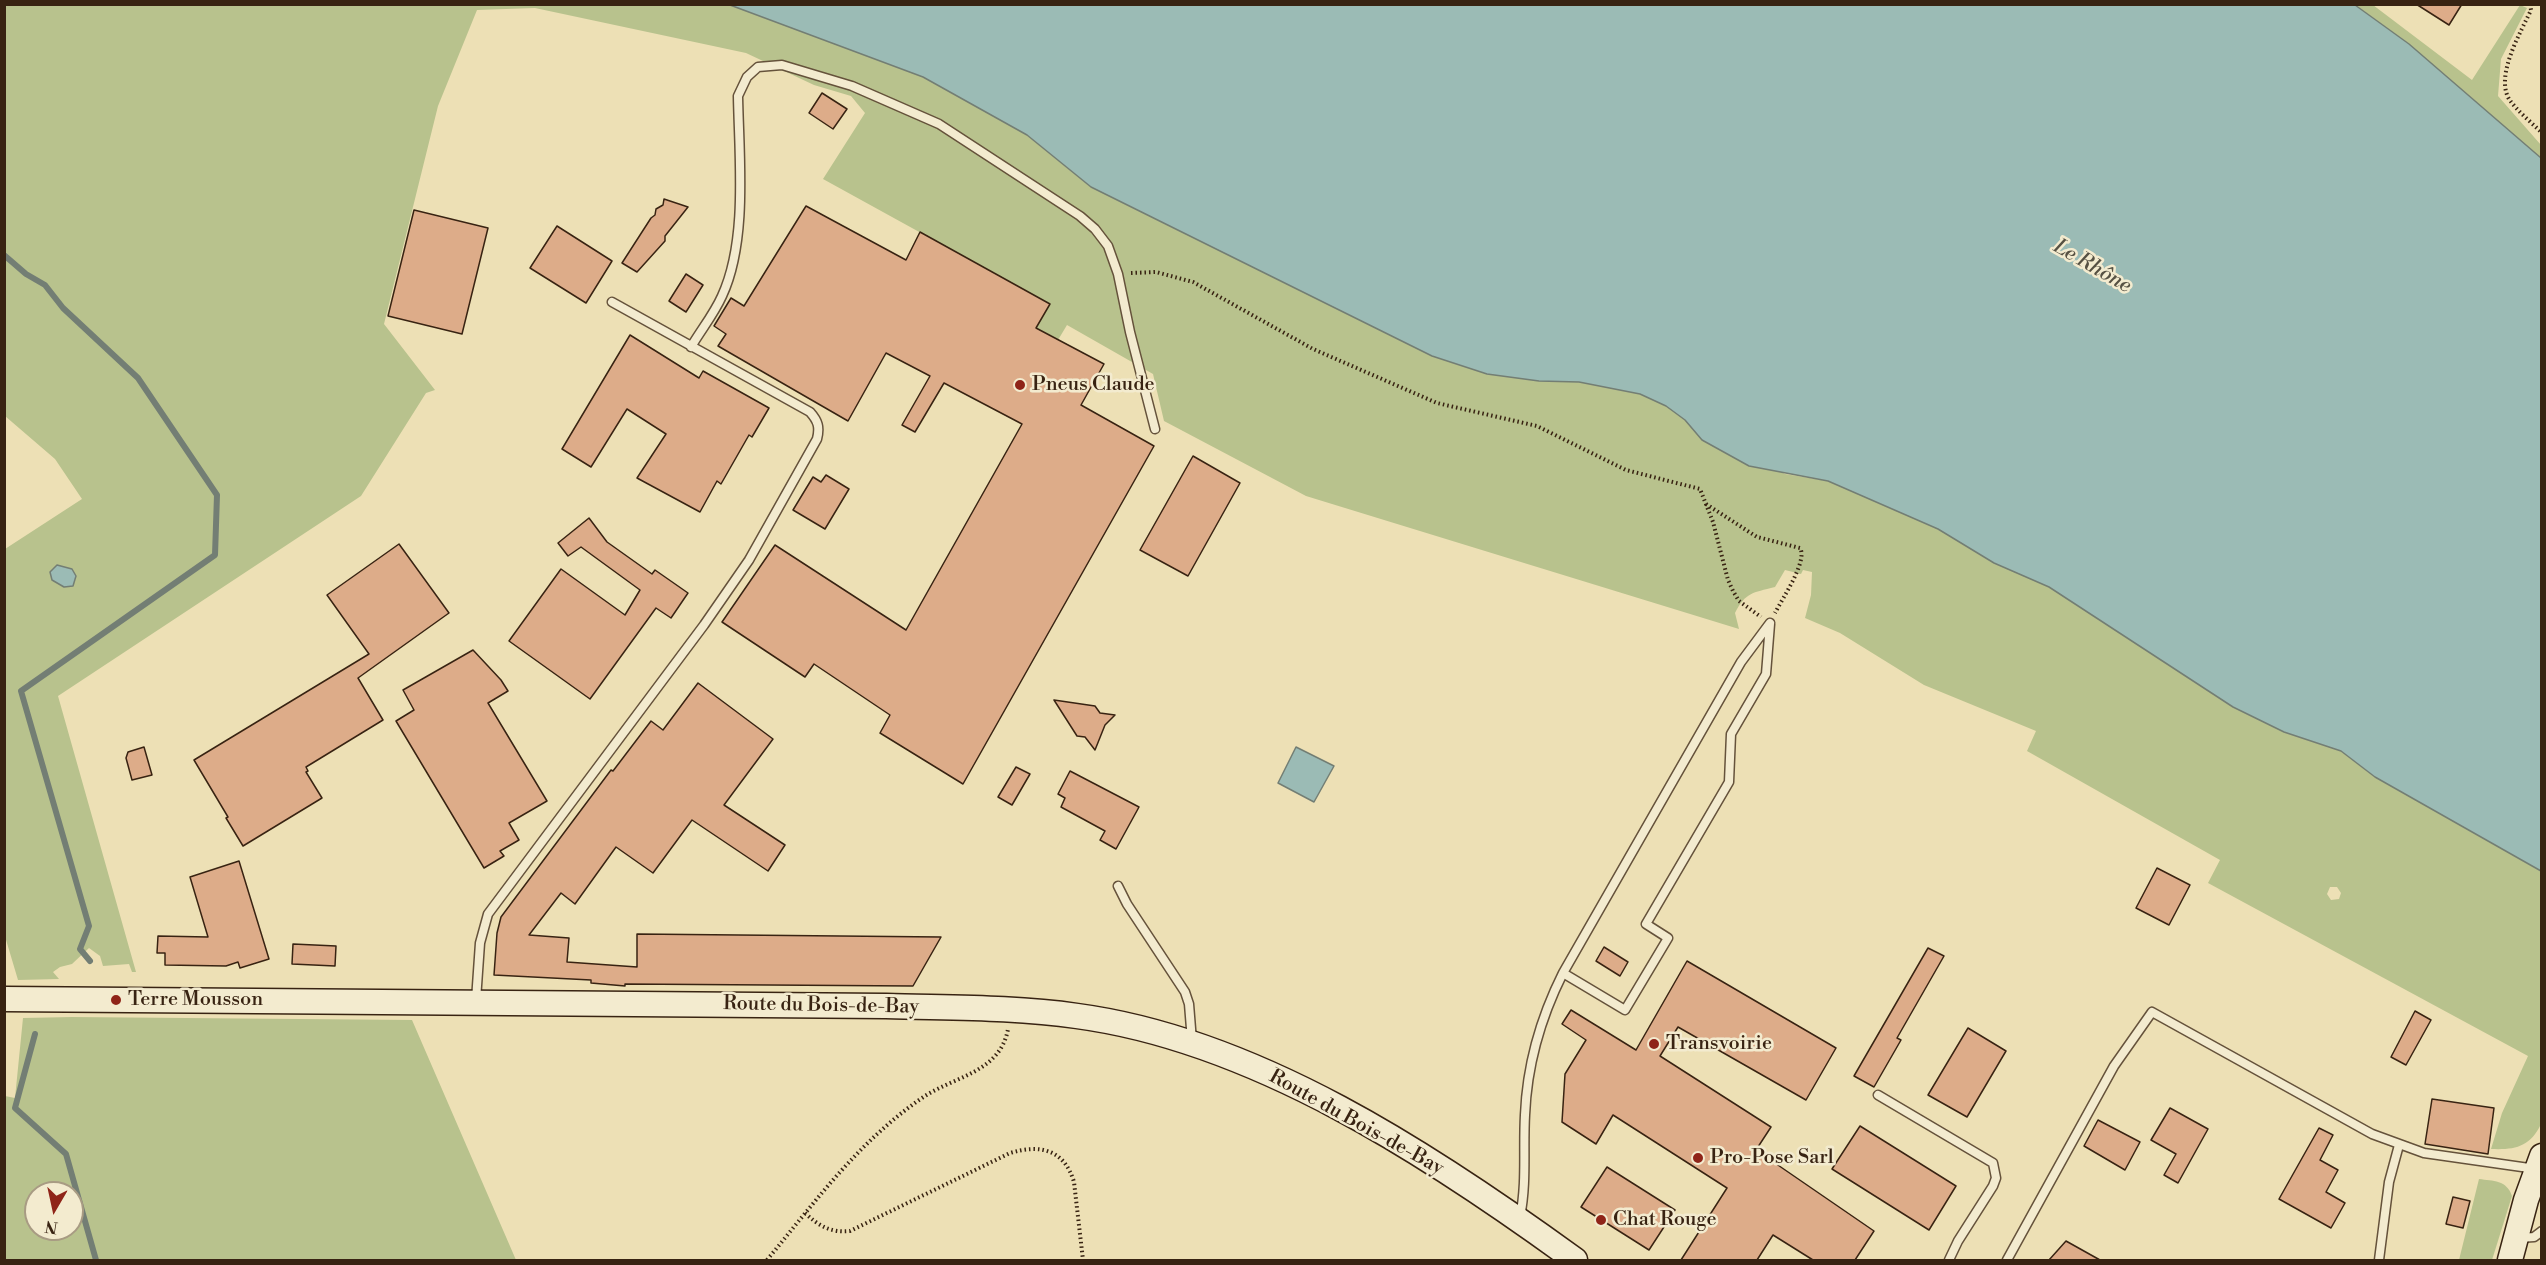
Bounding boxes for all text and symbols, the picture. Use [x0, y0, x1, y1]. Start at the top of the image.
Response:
water label: Le Rhône [2049, 235, 2135, 299]
place label: Pneus Claude [1032, 373, 1155, 397]
marker: Pneus Claude [1013, 378, 1027, 392]
place label: Terre Mousson [128, 988, 263, 1012]
street label: Route du Bois-de-Bay [723, 992, 919, 1020]
marker: Terre Mousson [109, 993, 123, 1007]
place label: Transvoirie [1666, 1032, 1772, 1056]
marker: Transvoirie [1647, 1037, 1661, 1051]
street label: Route du Bois-de-Bay [1264, 1065, 1448, 1181]
place label: Pro-Pose Sarl [1710, 1146, 1834, 1170]
marker: Pro-Pose Sarl [1691, 1151, 1705, 1165]
north arrow [24, 1181, 84, 1241]
place label: Chat Rouge [1613, 1208, 1716, 1232]
marker: Chat Rouge [1594, 1213, 1608, 1227]
text: N [44, 1216, 59, 1238]

